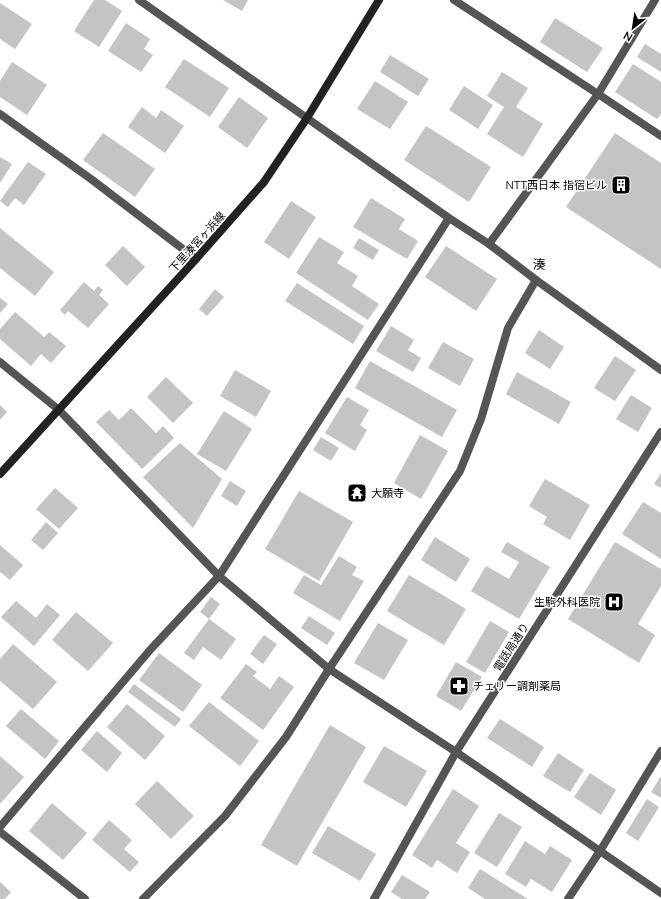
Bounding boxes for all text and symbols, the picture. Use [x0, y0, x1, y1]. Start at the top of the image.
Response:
north arrow [613, 8, 653, 48]
text: N [621, 29, 635, 45]
building icon: NTT西日本 指宿ビル [610, 174, 632, 196]
place label: NTT西日本 指宿ビル [505, 178, 607, 192]
street label: 下里湊宮ヶ浜線 [166, 209, 228, 275]
district label: 湊 [532, 256, 546, 272]
temple icon: 大願寺 [346, 482, 368, 504]
place label: 大願寺 [371, 486, 404, 500]
hospital icon: 生駒外科医院 [603, 591, 625, 613]
place label: 生駒外科医院 [534, 595, 600, 609]
street label: 電話局通り [490, 620, 532, 674]
pharmacy icon: チェリー調剤薬局 [448, 675, 470, 697]
place label: チェリー調剤薬局 [473, 679, 561, 693]

